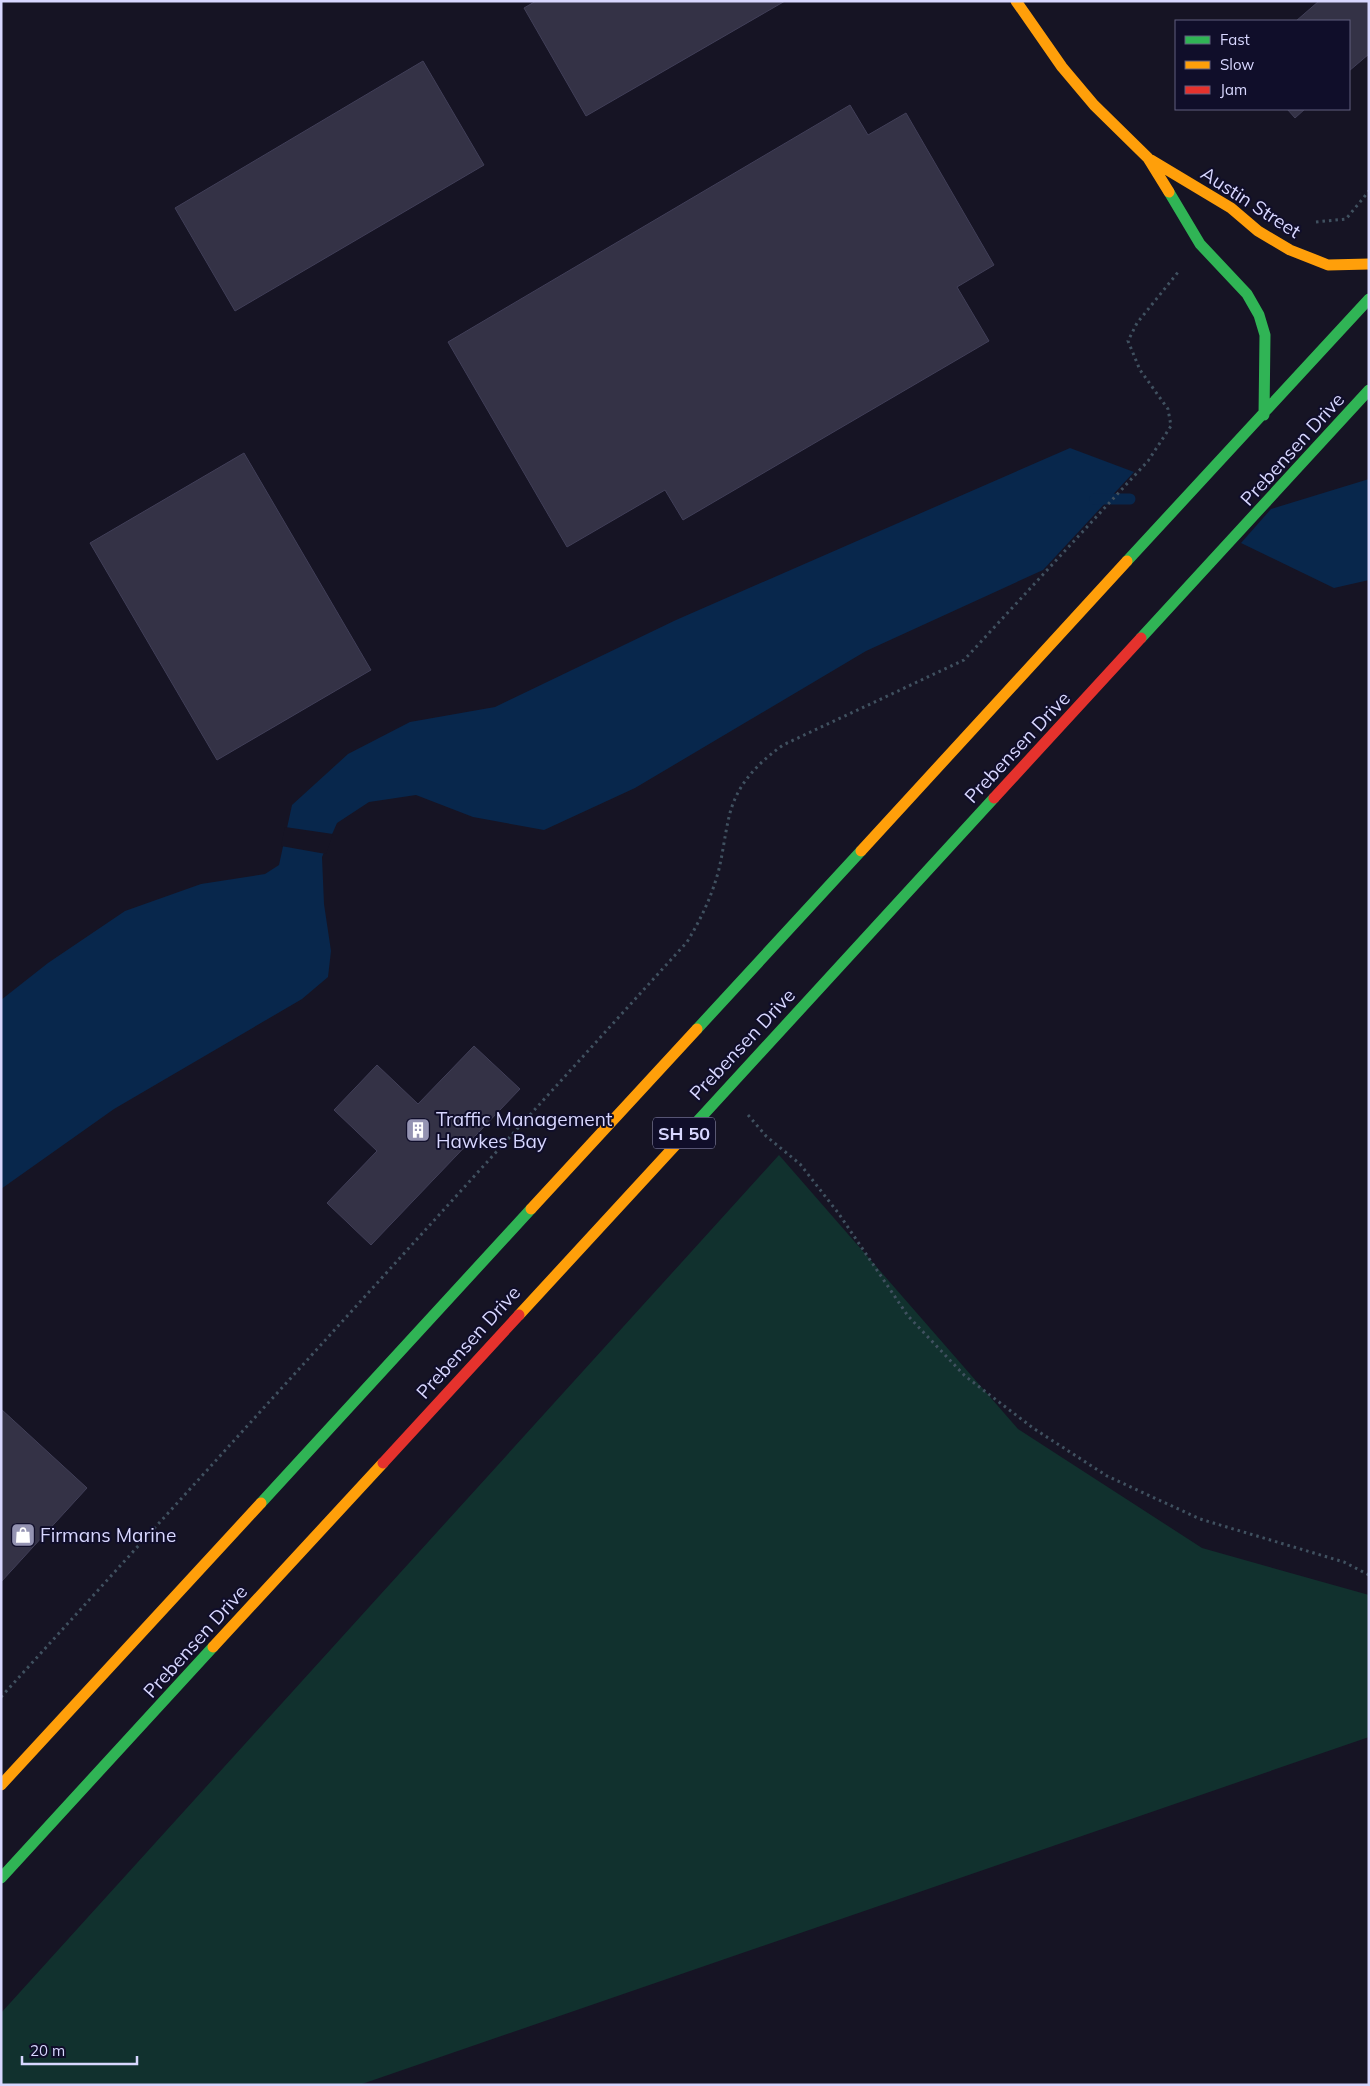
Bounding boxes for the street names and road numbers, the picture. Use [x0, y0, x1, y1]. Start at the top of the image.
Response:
street label: Austin Street [1197, 161, 1306, 243]
street label: Prebensen Drive [1235, 387, 1349, 511]
street label: Prebensen Drive [959, 686, 1075, 808]
street label: Prebensen Drive [684, 983, 800, 1105]
road number: SH 50 [653, 1118, 715, 1148]
street label: Prebensen Drive [411, 1280, 525, 1404]
street label: Prebensen Drive [138, 1579, 252, 1703]

